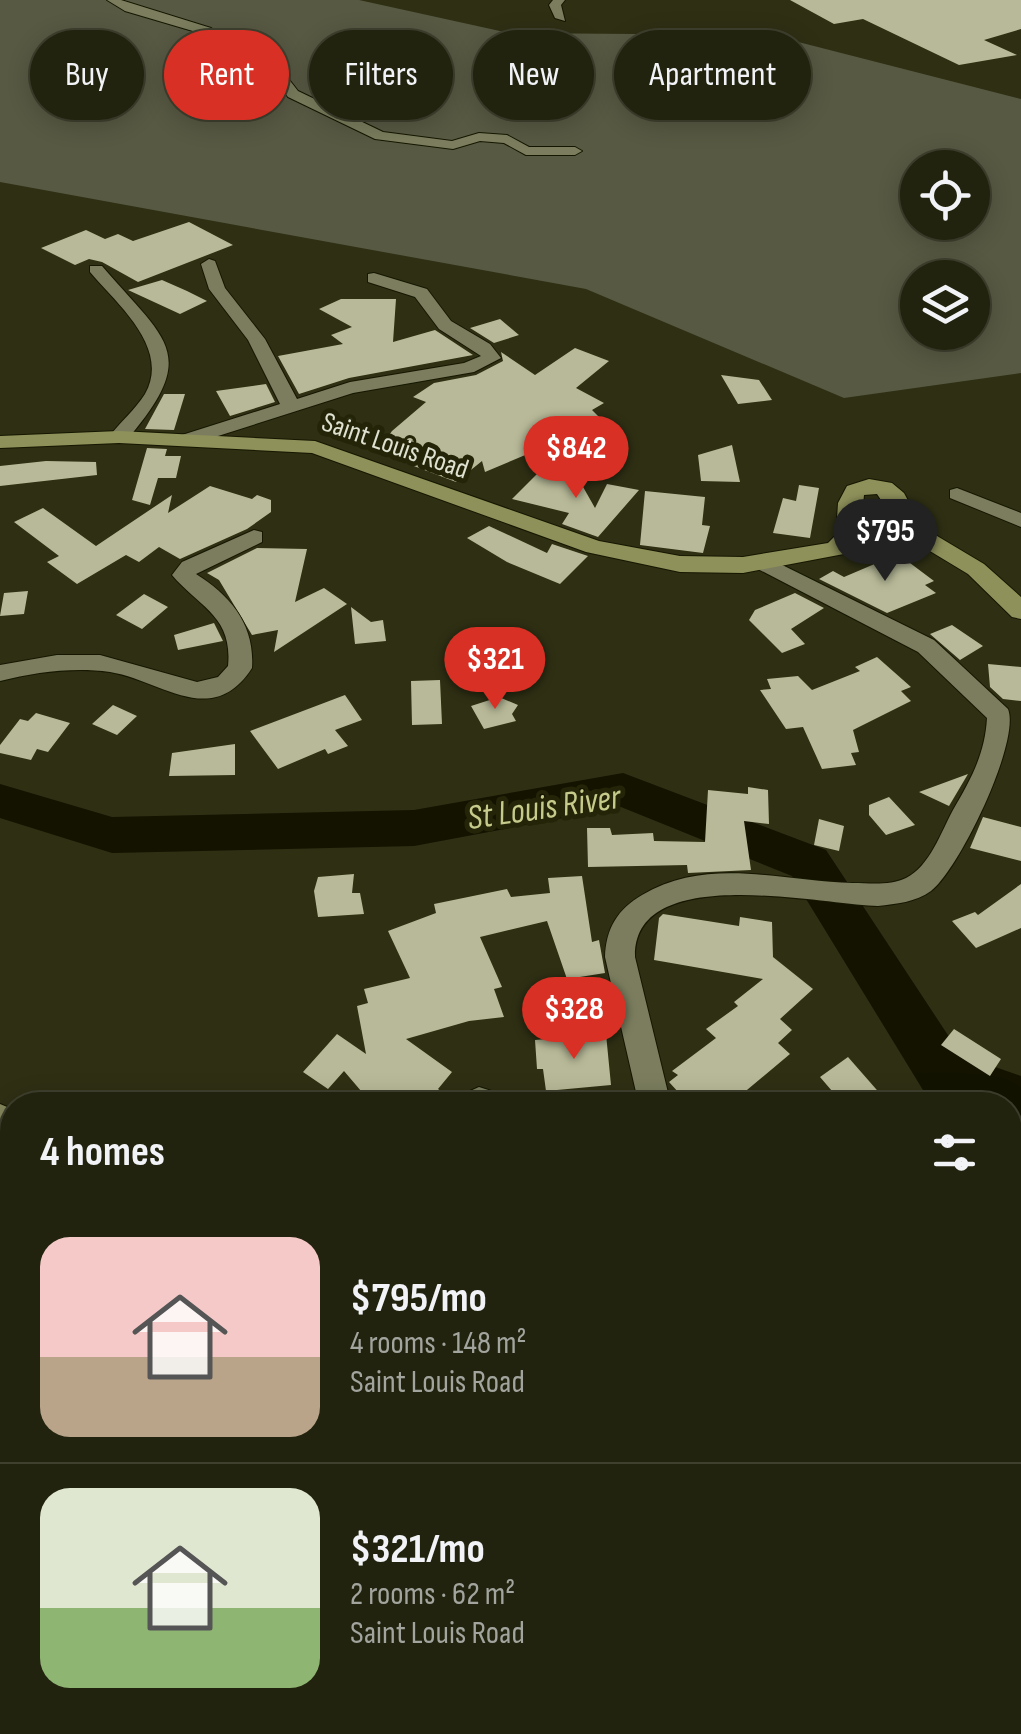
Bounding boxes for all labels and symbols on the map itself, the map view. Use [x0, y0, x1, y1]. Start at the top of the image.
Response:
street label: Saint Louis Road [317, 406, 473, 486]
pin: $842 [517, 416, 635, 501]
pin: $795 [826, 499, 944, 584]
pin: $321 [436, 627, 554, 712]
water label: St Louis River [465, 776, 624, 840]
pin: $328 [515, 977, 633, 1062]

